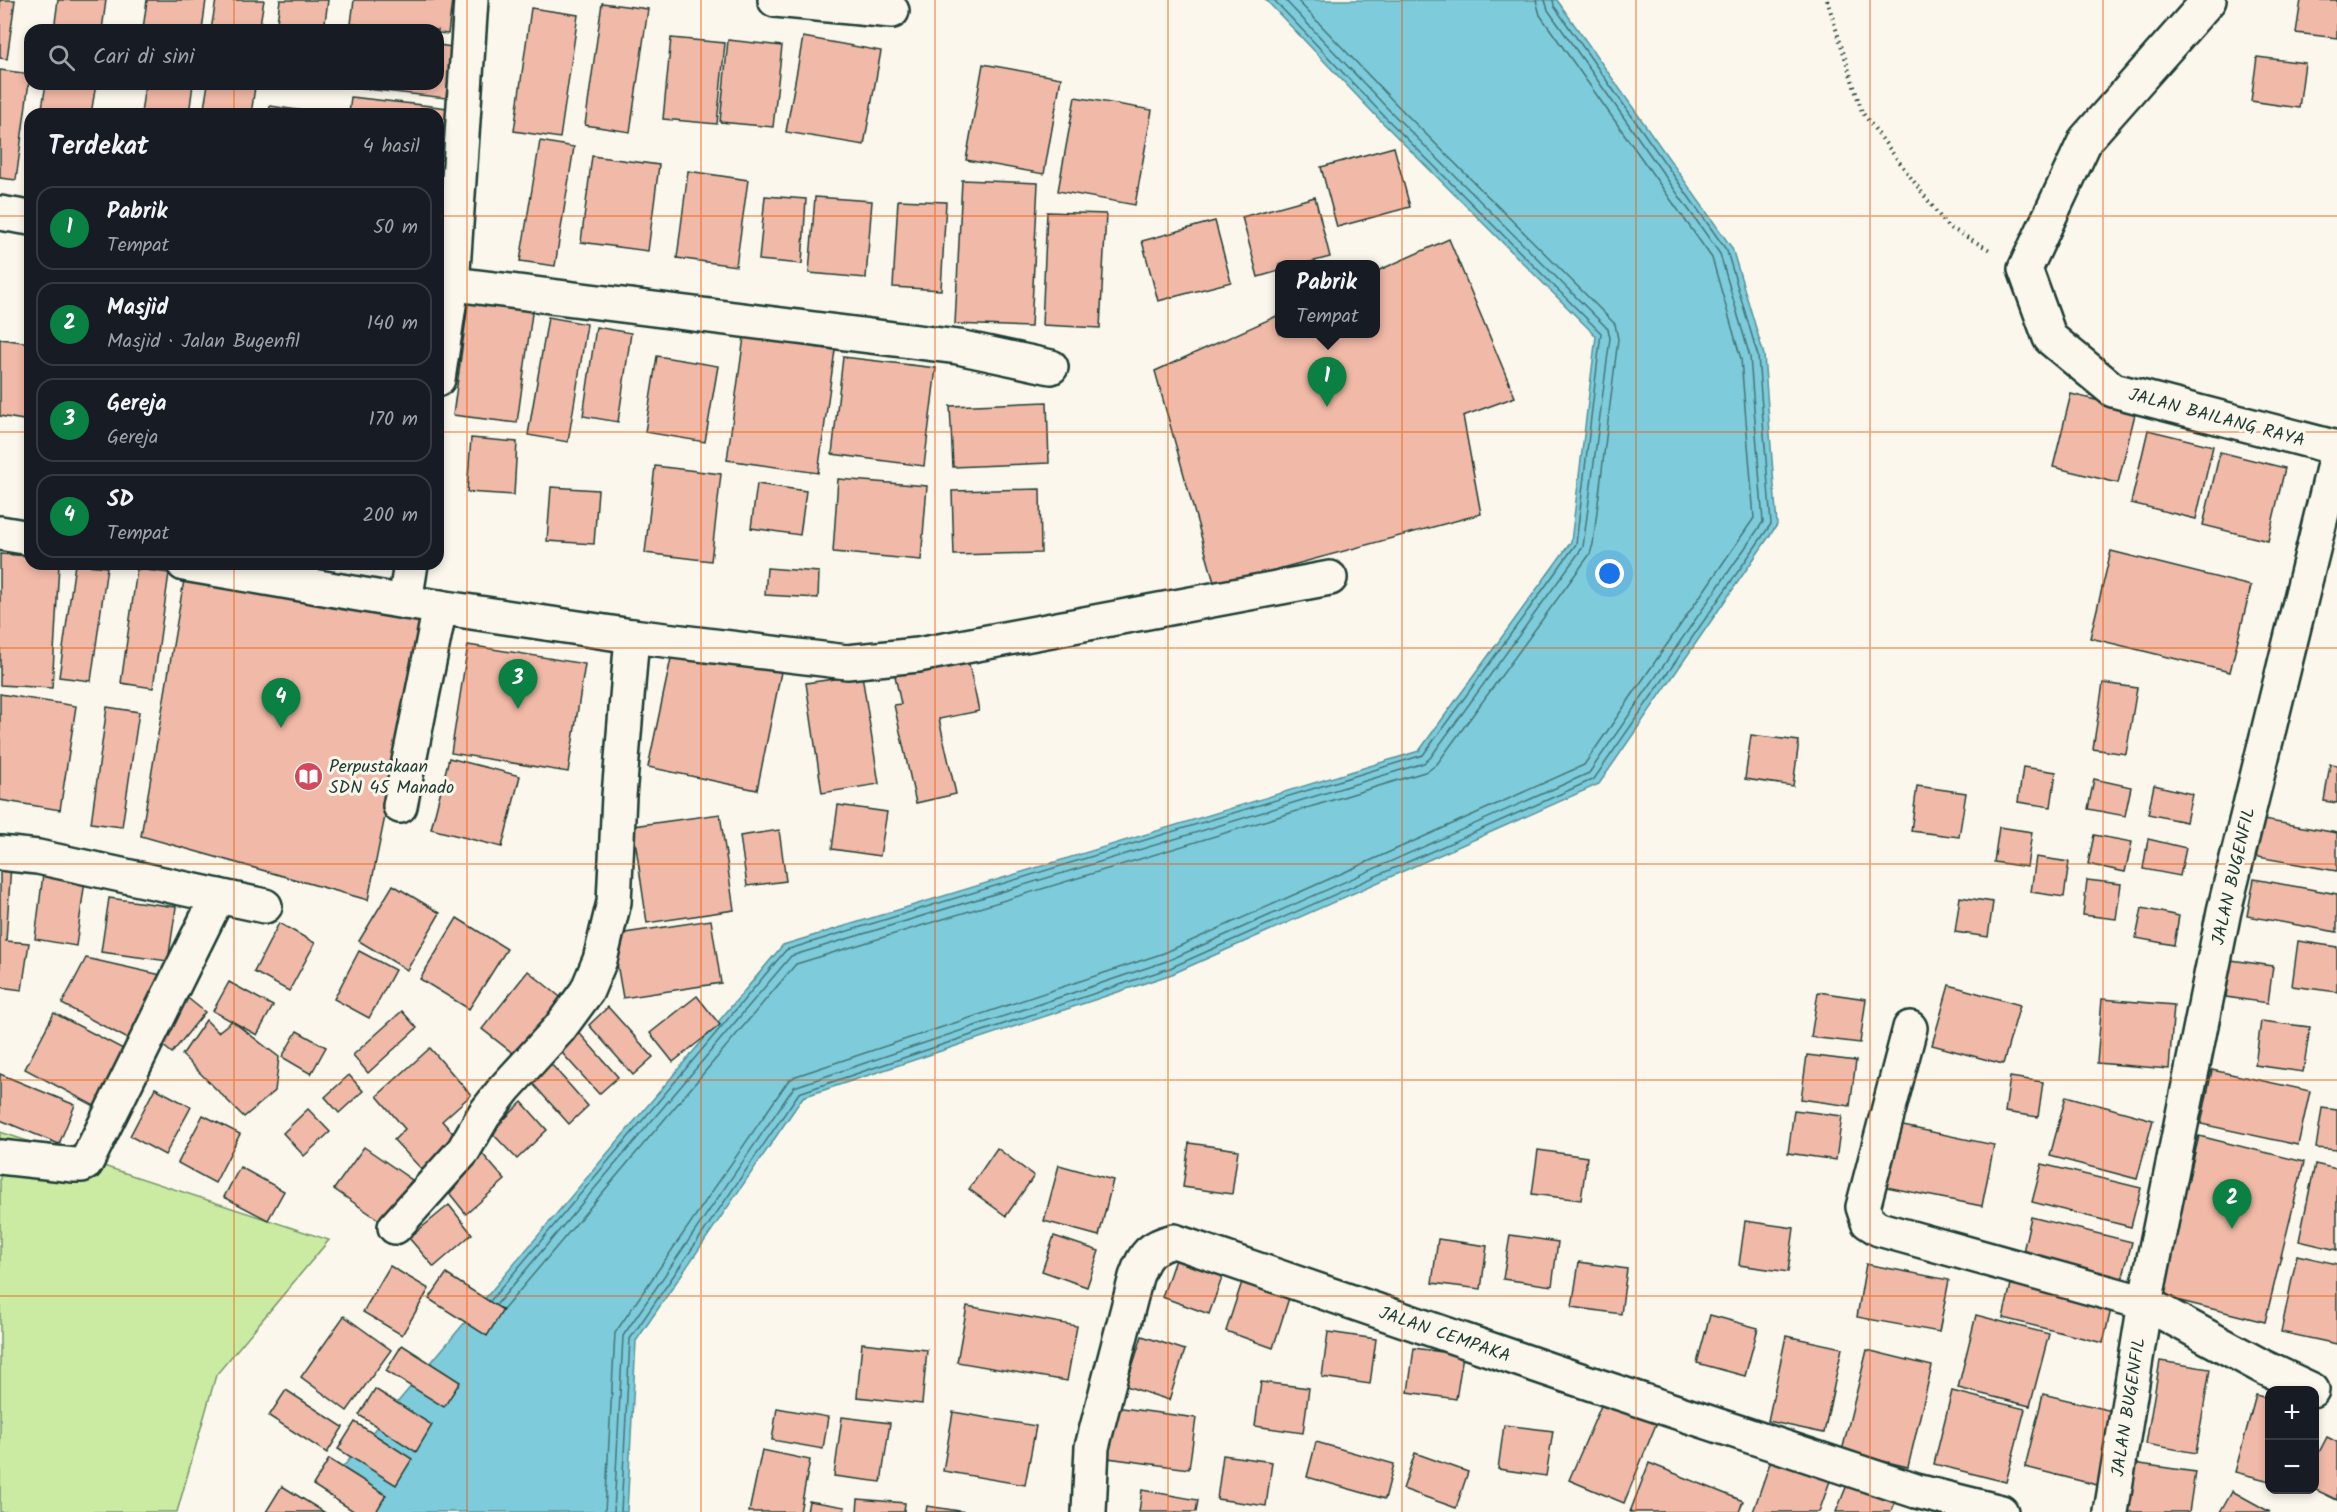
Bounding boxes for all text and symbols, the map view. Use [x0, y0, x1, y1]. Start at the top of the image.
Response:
search box [24, 24, 444, 90]
text: Cari di sini [93, 40, 194, 75]
icon: search [45, 41, 78, 74]
text: Terdekat [48, 126, 149, 168]
text: 4 hasil [363, 131, 420, 163]
text: Pabrik [107, 195, 167, 230]
text: 1 [66, 212, 73, 244]
text: 50 m [373, 212, 418, 244]
text: Tempat [107, 230, 169, 262]
popup [1275, 260, 1380, 338]
text: Pabrik [1296, 266, 1357, 301]
text: Masjid [107, 291, 168, 326]
text: Tempat [1296, 301, 1359, 333]
text: 2 [64, 308, 75, 340]
text: 140 m [367, 308, 418, 340]
text: Masjid · Jalan Bugenfil [107, 326, 300, 358]
pin: 1 [1308, 358, 1346, 407]
street label: JALAN BAILANG RAYA [2125, 381, 2308, 456]
text: Gereja [107, 387, 167, 422]
text: 3 [64, 404, 75, 436]
text: 170 m [369, 404, 418, 436]
text: Gereja [107, 422, 158, 454]
text: SD [107, 483, 134, 518]
text: 4 [64, 500, 75, 532]
text: 200 m [362, 500, 418, 532]
text: Tempat [107, 518, 169, 550]
your location [1595, 559, 1624, 588]
pin: 3 [498, 660, 538, 709]
pin: 4 [262, 678, 300, 728]
place label: Perpustakaan SDN 45 Manado [329, 753, 454, 803]
library icon: Perpustakaan SDN 45 Manado [292, 760, 324, 792]
street label: JALAN BUGENFIL [2205, 805, 2264, 948]
pin: 2 [2212, 1180, 2252, 1229]
street label: JALAN CEMPAKA [1375, 1299, 1514, 1372]
street label: JALAN BUGENFIL [2104, 1336, 2155, 1479]
map controls [2265, 1386, 2319, 1494]
button: + [2265, 1386, 2319, 1440]
button: − [2265, 1440, 2319, 1494]

